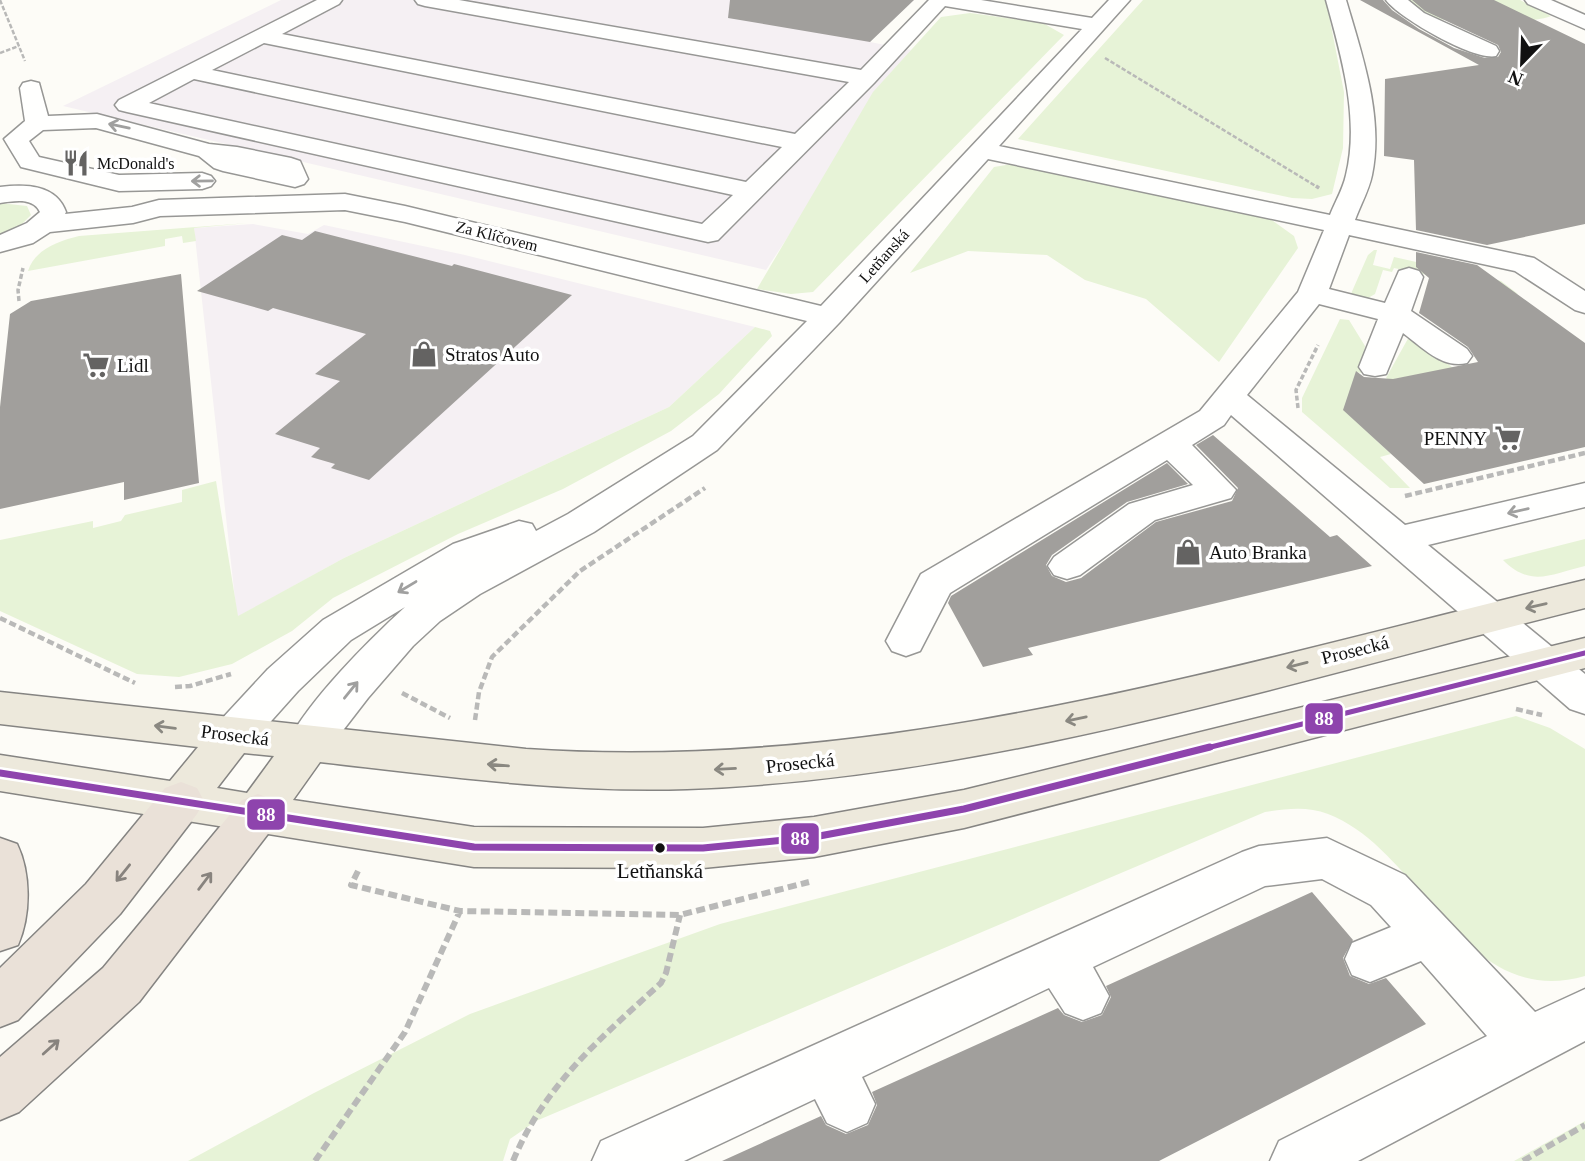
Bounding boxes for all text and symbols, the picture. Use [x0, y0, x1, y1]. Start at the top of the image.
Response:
north arrow [1487, 28, 1557, 98]
text: N [1505, 66, 1526, 91]
one-way arrow [109, 118, 131, 131]
restaurant icon: McDonald's [61, 148, 91, 178]
place label: McDonald's [97, 155, 175, 172]
one-way arrow [191, 174, 214, 188]
street label: Za Klíčovem [454, 218, 540, 255]
street label: Letňanská [856, 226, 912, 286]
shop icon: Stratos Auto [409, 339, 439, 369]
place label: Stratos Auto [445, 344, 539, 365]
supermarket icon: Lidl [81, 350, 111, 380]
place label: Lidl [117, 355, 149, 376]
supermarket icon: PENNY [1493, 423, 1523, 453]
place label: PENNY [1424, 428, 1487, 449]
one-way arrow [1508, 505, 1530, 518]
shop icon: Auto Branka [1173, 537, 1203, 567]
place label: Auto Branka [1209, 542, 1307, 563]
one-way arrow [398, 581, 418, 595]
one-way arrow [1525, 600, 1548, 613]
street label: Prosecká [1319, 631, 1391, 668]
one-way arrow [1286, 659, 1309, 672]
one-way arrow [343, 681, 359, 699]
line badge: 88 [1304, 702, 1344, 735]
text: 88 [1315, 708, 1334, 729]
one-way arrow [1065, 713, 1088, 727]
one-way arrow [154, 720, 177, 733]
street label: Prosecká [200, 720, 271, 750]
street label: Prosecká [765, 749, 836, 777]
one-way arrow [487, 758, 510, 771]
one-way arrow [714, 763, 737, 776]
line badge: 88 [246, 798, 286, 831]
text: 88 [257, 804, 276, 825]
line badge: 88 [780, 822, 820, 855]
text: 88 [791, 828, 810, 849]
marker: Letňanská [653, 841, 667, 855]
place label: Letňanská [617, 859, 704, 883]
one-way arrow [115, 864, 131, 882]
one-way arrow [198, 873, 213, 891]
one-way arrow [42, 1039, 59, 1056]

